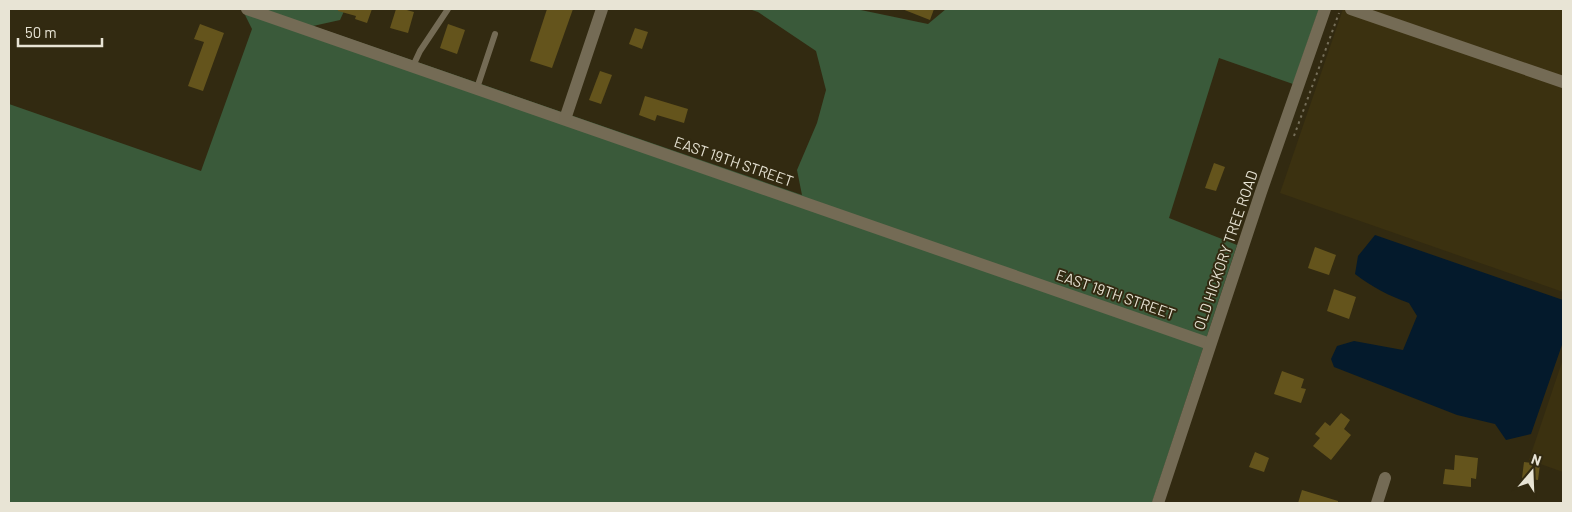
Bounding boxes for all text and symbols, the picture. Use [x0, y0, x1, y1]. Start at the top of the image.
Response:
scale bar [18, 15, 101, 47]
text: 50 m [25, 23, 57, 41]
street label: EAST 19TH STREET [672, 132, 796, 190]
street label: OLD HICKORY TREE ROAD [1189, 168, 1261, 332]
street label: EAST 19TH STREET [1054, 265, 1178, 323]
north arrow [1507, 447, 1557, 497]
text: N [1529, 450, 1544, 469]

